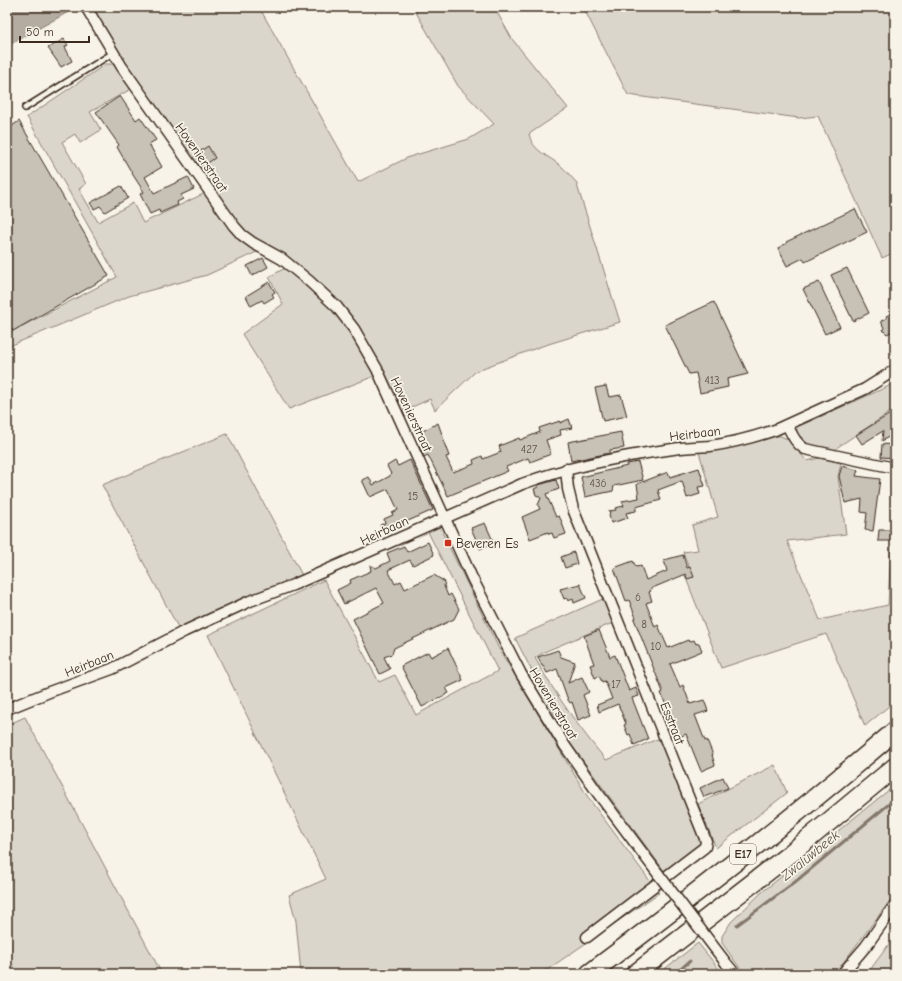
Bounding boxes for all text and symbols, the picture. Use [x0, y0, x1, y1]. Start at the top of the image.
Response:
scale bar [20, 18, 89, 44]
text: 50 m [26, 25, 54, 39]
street label: Hovenierstraat [172, 120, 232, 196]
street label: Hovenierstraat [388, 374, 436, 455]
house number: 413 [704, 374, 720, 387]
street label: Heirbaan [669, 423, 722, 444]
house number: 427 [521, 443, 537, 456]
house number: 436 [590, 477, 606, 490]
house number: 15 [408, 490, 418, 503]
street label: Heirbaan [358, 513, 411, 548]
place label: Beveren Es [456, 536, 518, 551]
marker: Beveren Es [443, 538, 453, 548]
house number: 6 [635, 591, 641, 604]
house number: 8 [641, 618, 647, 631]
house number: 10 [650, 640, 662, 653]
street label: Heirbaan [62, 647, 116, 680]
street label: Hovenierstraat [526, 665, 581, 743]
house number: 17 [611, 678, 621, 691]
street label: Esstraat [657, 700, 688, 748]
water label: Zwaluwbeek [777, 826, 843, 885]
road number: E17 [730, 844, 756, 864]

